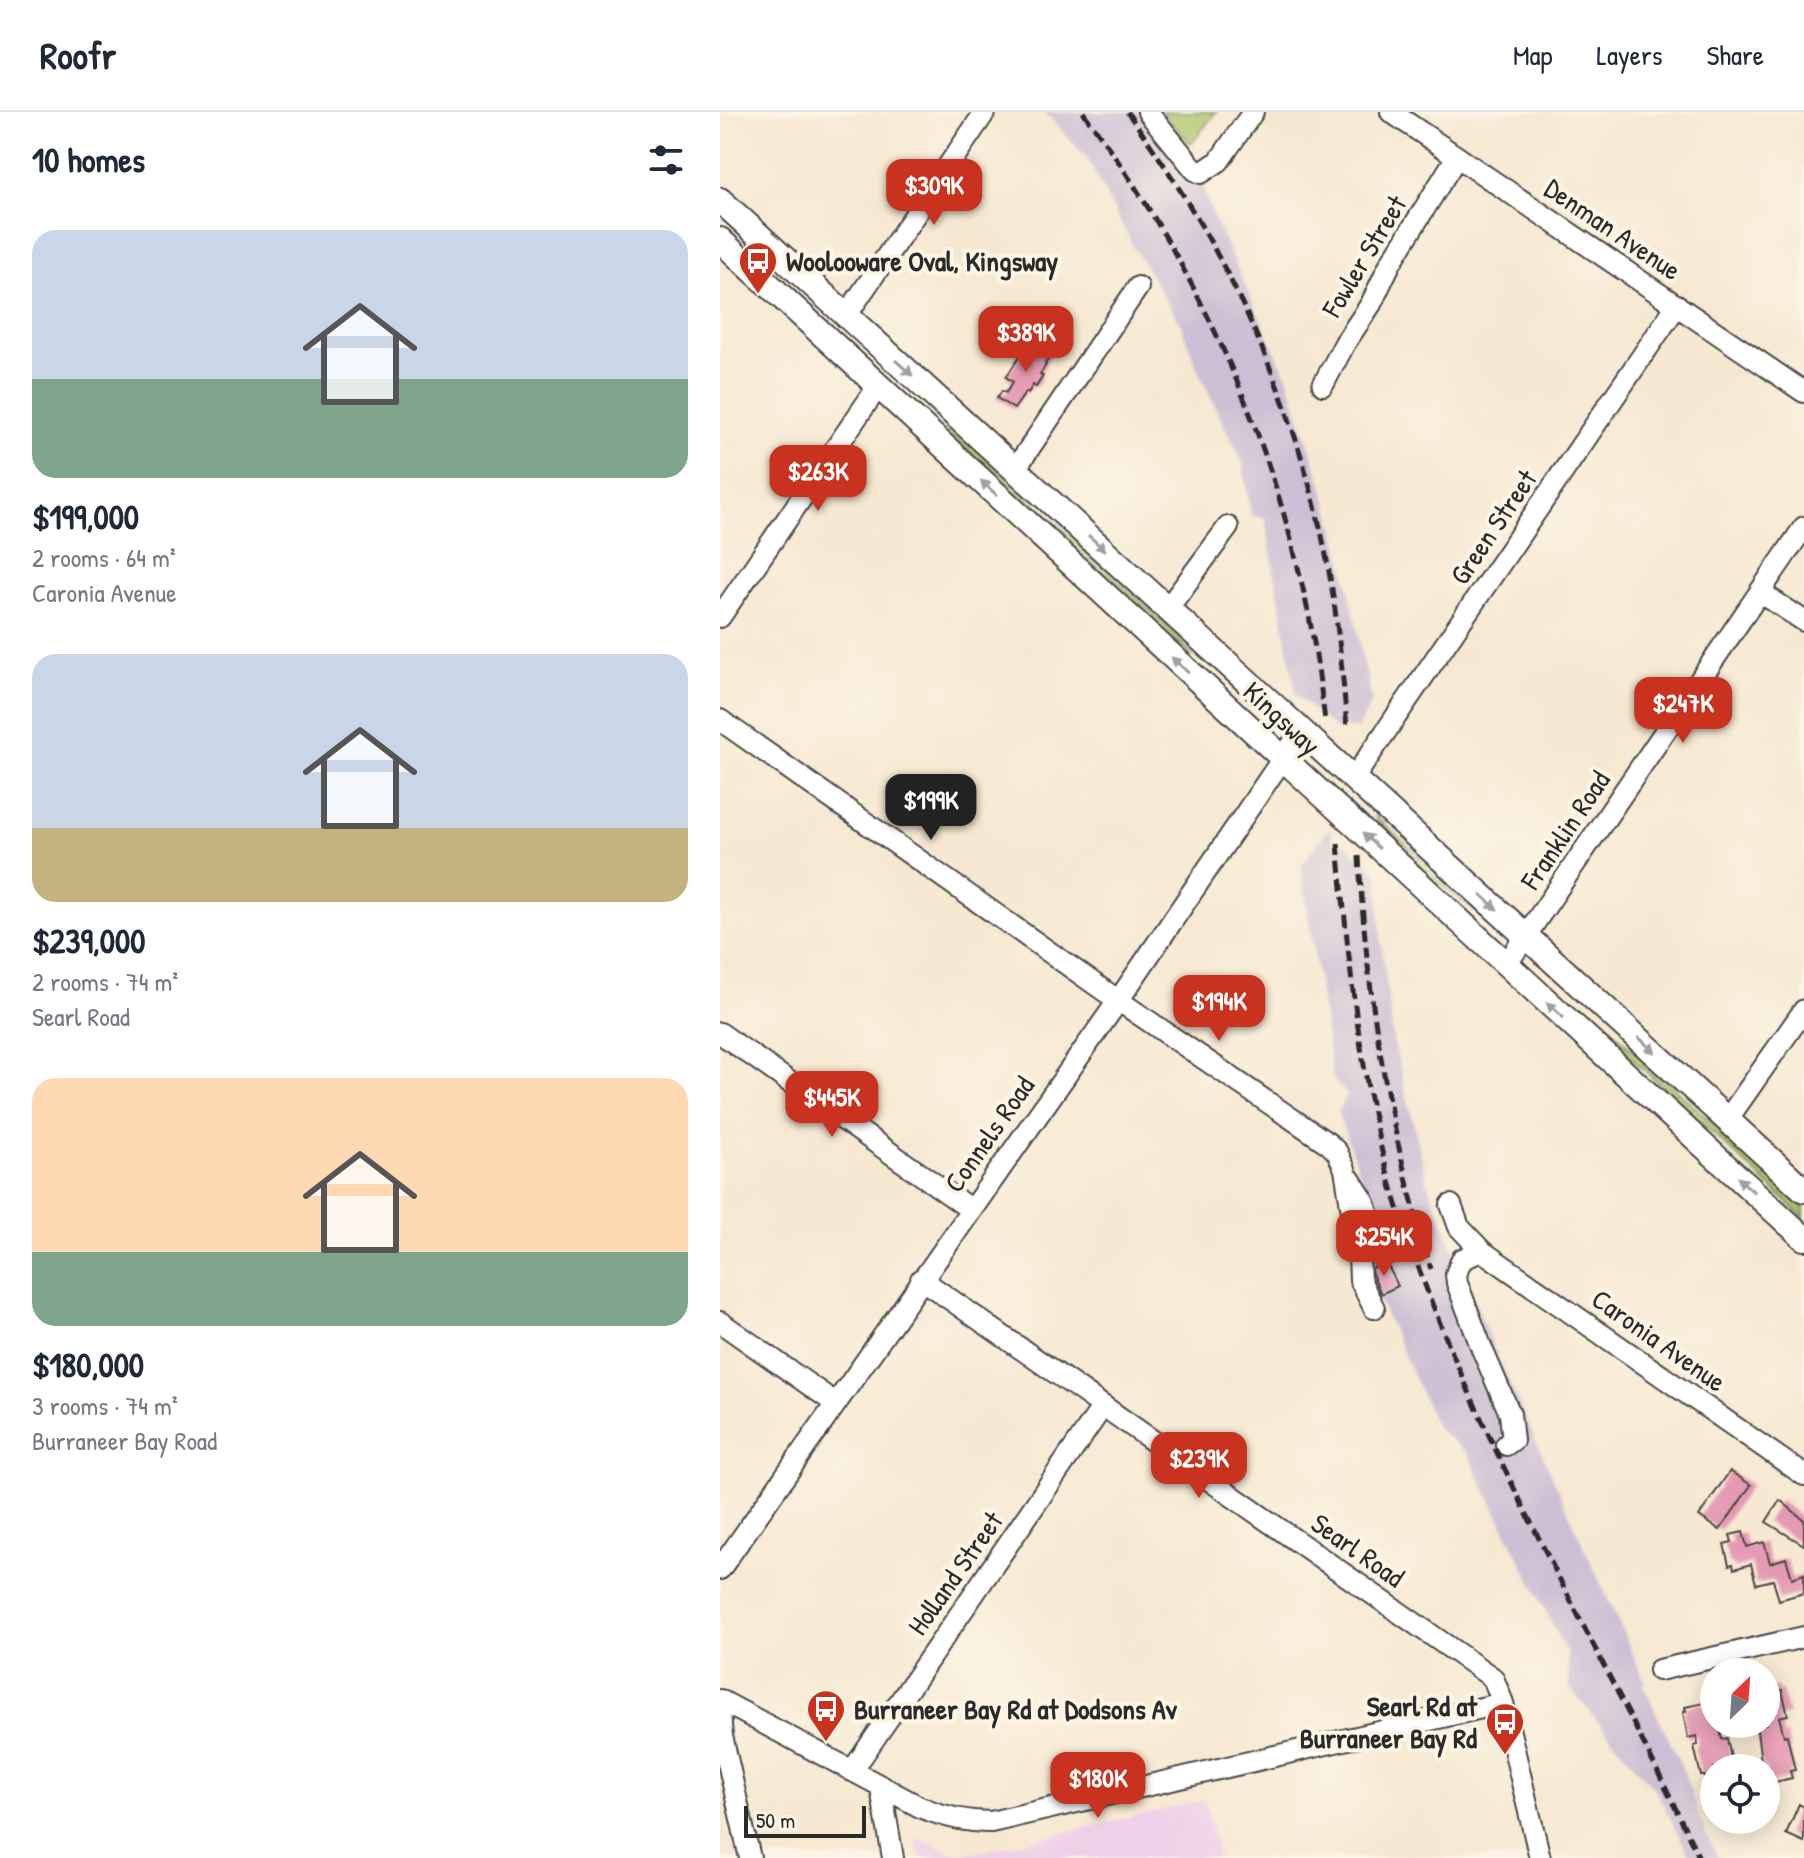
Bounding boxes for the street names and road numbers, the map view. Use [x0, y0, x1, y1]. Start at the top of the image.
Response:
street label: Denman Avenue [1537, 169, 1689, 289]
street label: Fowler Street [1312, 188, 1415, 325]
street label: Green Street [1441, 462, 1546, 592]
street label: Kingsway [1235, 673, 1329, 764]
street label: Franklin Road [1511, 763, 1619, 898]
street label: Connels Road [935, 1068, 1043, 1200]
street label: Caronia Avenue [1584, 1280, 1734, 1400]
street label: Holland Street [899, 1503, 1012, 1642]
street label: Searl Road [1304, 1504, 1412, 1596]

